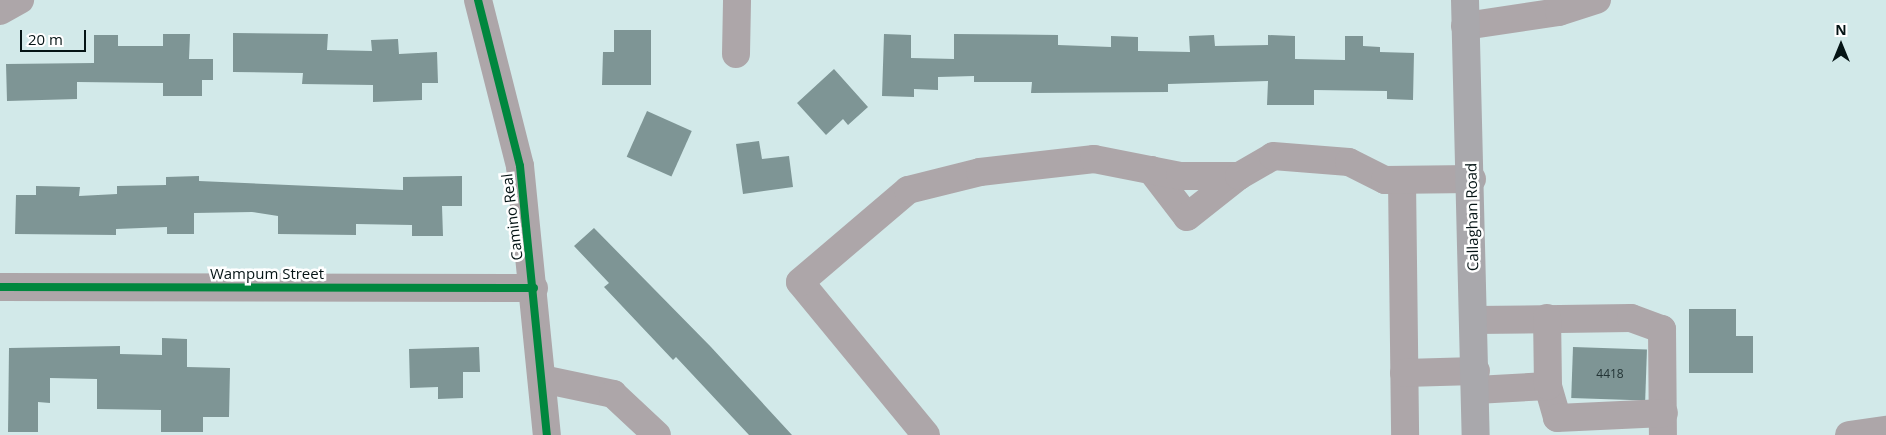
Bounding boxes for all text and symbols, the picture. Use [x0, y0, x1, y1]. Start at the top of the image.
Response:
scale bar [22, 20, 89, 52]
north arrow [1816, 20, 1866, 70]
text: N [1835, 20, 1847, 39]
text: 20 m [28, 29, 63, 49]
street label: Callaghan Road [1462, 163, 1482, 271]
street label: Camino Real [498, 173, 526, 261]
street label: Wampum Street [210, 265, 324, 283]
house number: 4418 [1596, 367, 1624, 381]

